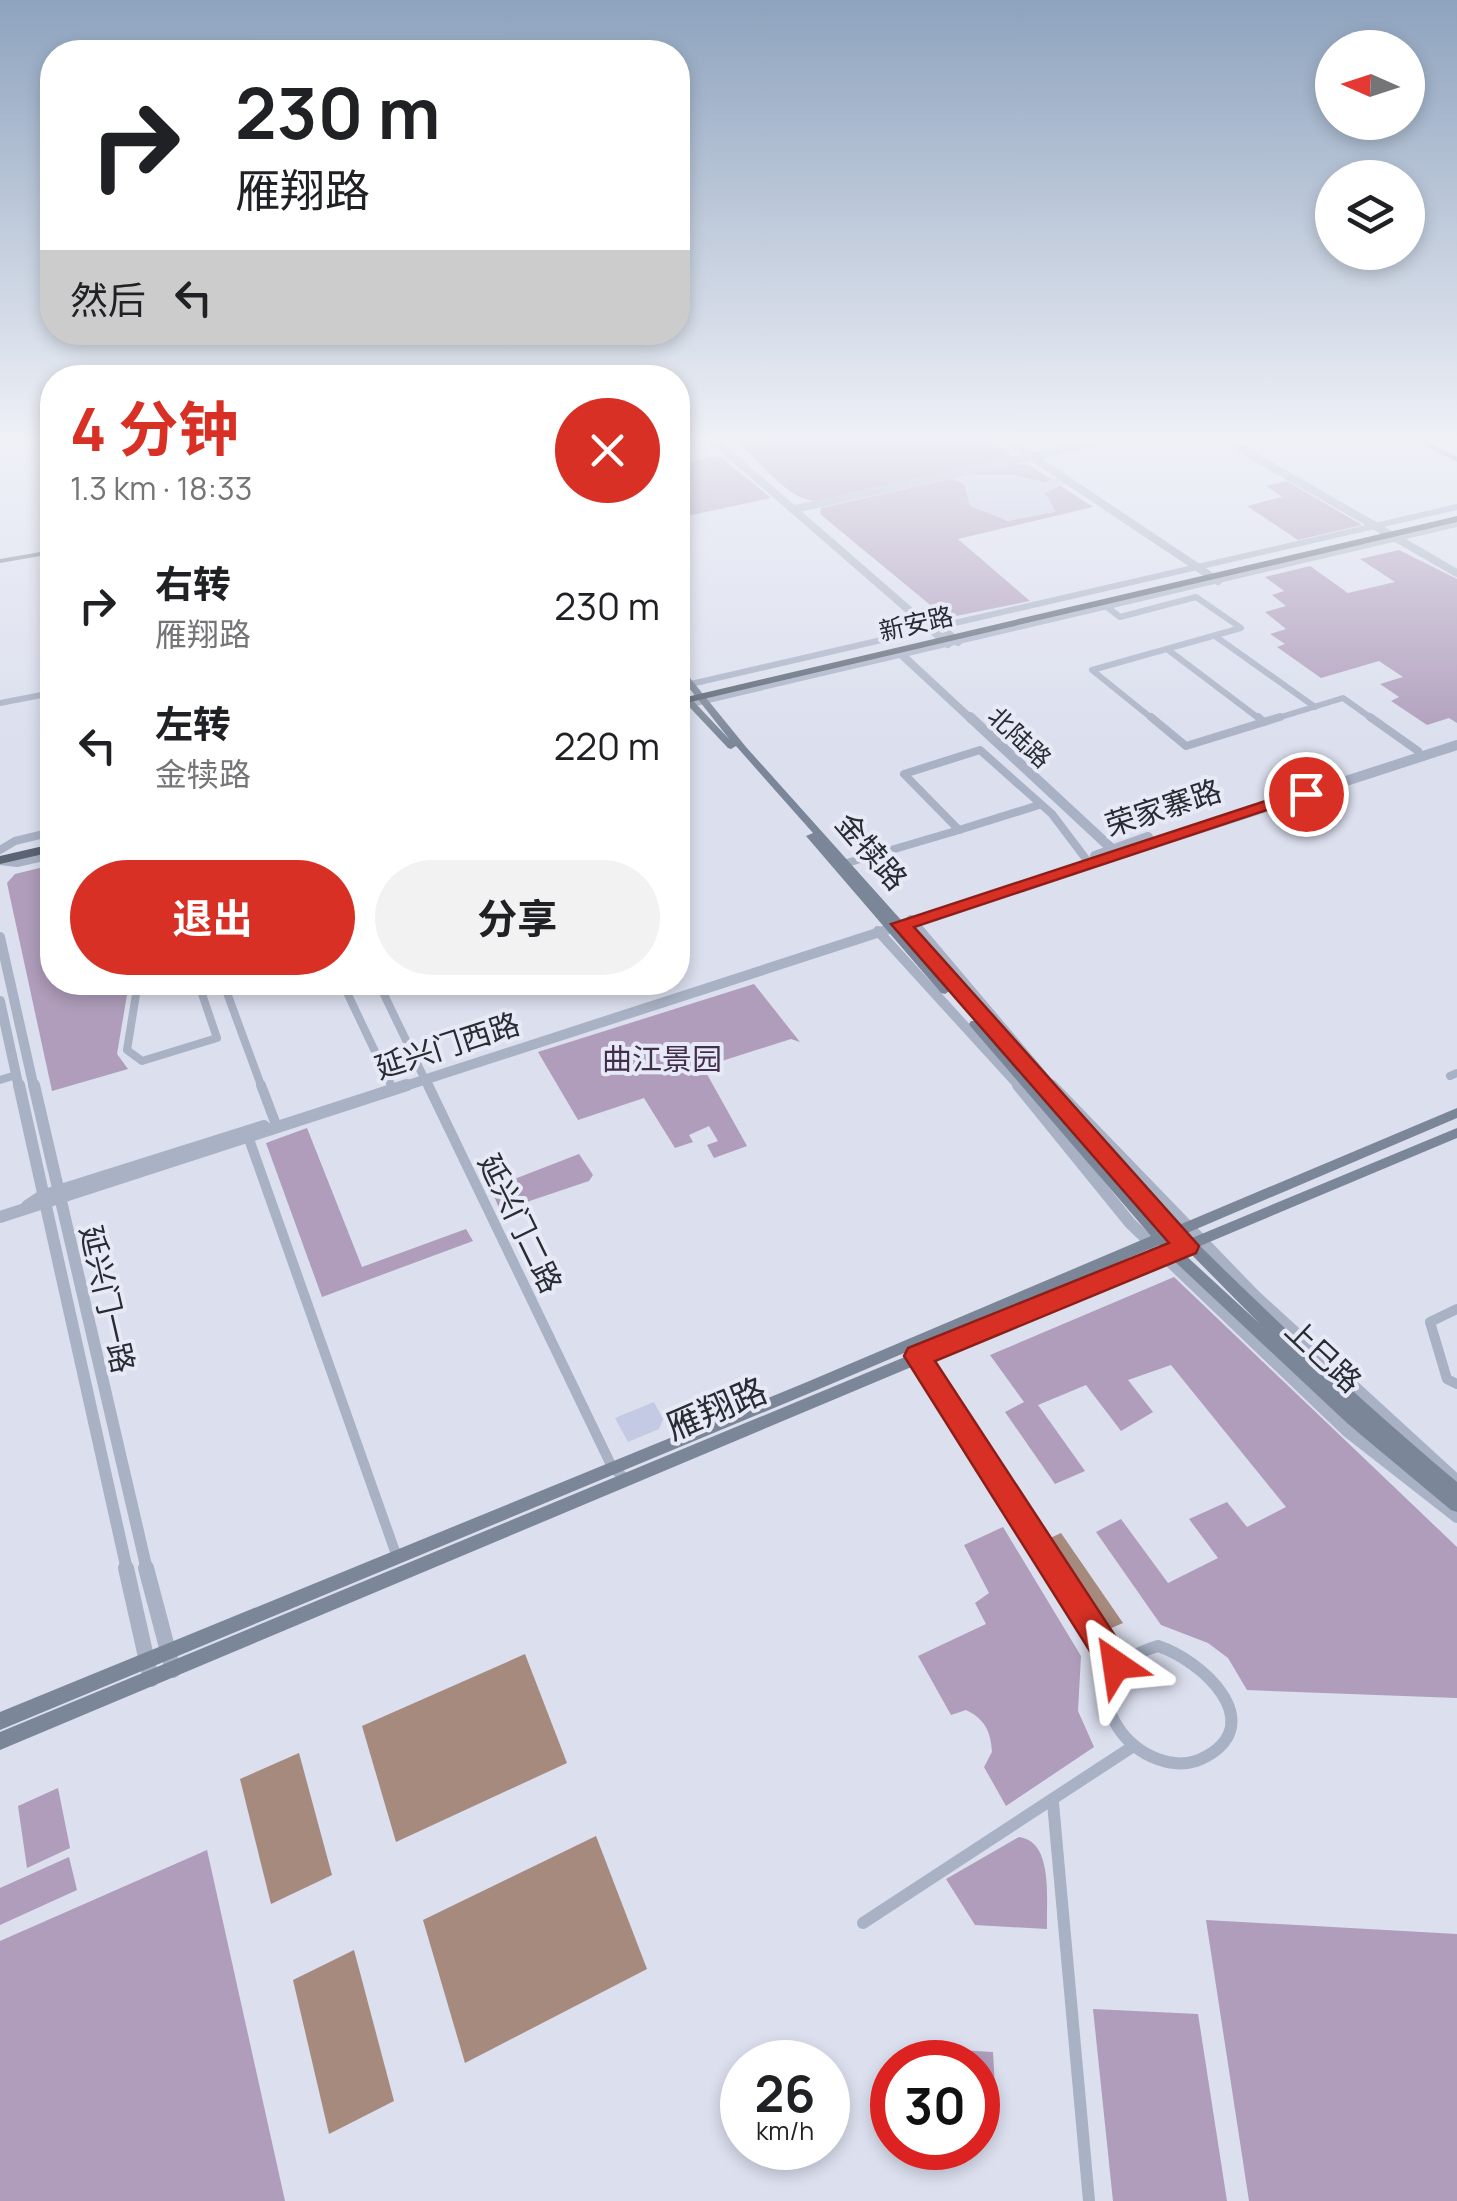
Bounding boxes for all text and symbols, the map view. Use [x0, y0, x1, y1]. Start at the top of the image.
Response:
north arrow [1315, 30, 1425, 140]
map controls [1315, 30, 1425, 270]
text: 230 m [235, 64, 440, 160]
icon: right [70, 80, 200, 210]
text: 雁翔路 [235, 159, 370, 221]
button: layers [1315, 160, 1425, 270]
icon: left [166, 270, 221, 325]
text: 然后 [70, 273, 146, 325]
text: 4 分钟 [70, 387, 239, 469]
button: close [555, 398, 660, 503]
text: 1.3 km · 18:33 [70, 466, 252, 510]
text: 右转 [155, 557, 231, 609]
icon: right [70, 578, 125, 633]
text: 230 m [554, 579, 660, 631]
street label: 新安路 [876, 598, 956, 648]
text: 雁翔路 [155, 612, 251, 656]
text: 左转 [155, 697, 231, 749]
street label: 北陆路 [981, 699, 1059, 775]
icon: left [70, 718, 125, 773]
text: 220 m [554, 719, 660, 771]
text: 金犊路 [155, 752, 251, 796]
pin [1264, 752, 1349, 837]
icon: arrive [1279, 767, 1334, 822]
street label: 荣家寨路 [1100, 769, 1226, 845]
street label: 金犊路 [827, 804, 917, 898]
button: 退出 [70, 860, 355, 975]
button: 分享 [375, 860, 660, 975]
street label: 延兴门西路 [369, 1002, 525, 1088]
park label: 曲江景园 [602, 1038, 722, 1079]
street label: 延兴门二路 [470, 1147, 572, 1299]
street label: 延兴门一路 [71, 1221, 145, 1377]
street label: 上巳路 [1277, 1309, 1371, 1401]
street label: 雁翔路 [658, 1365, 774, 1451]
position arrow [1064, 1613, 1168, 1717]
speed limit sign: 30 [870, 2040, 1000, 2170]
text: 26 [755, 2059, 815, 2127]
text: km/h [756, 2113, 814, 2148]

